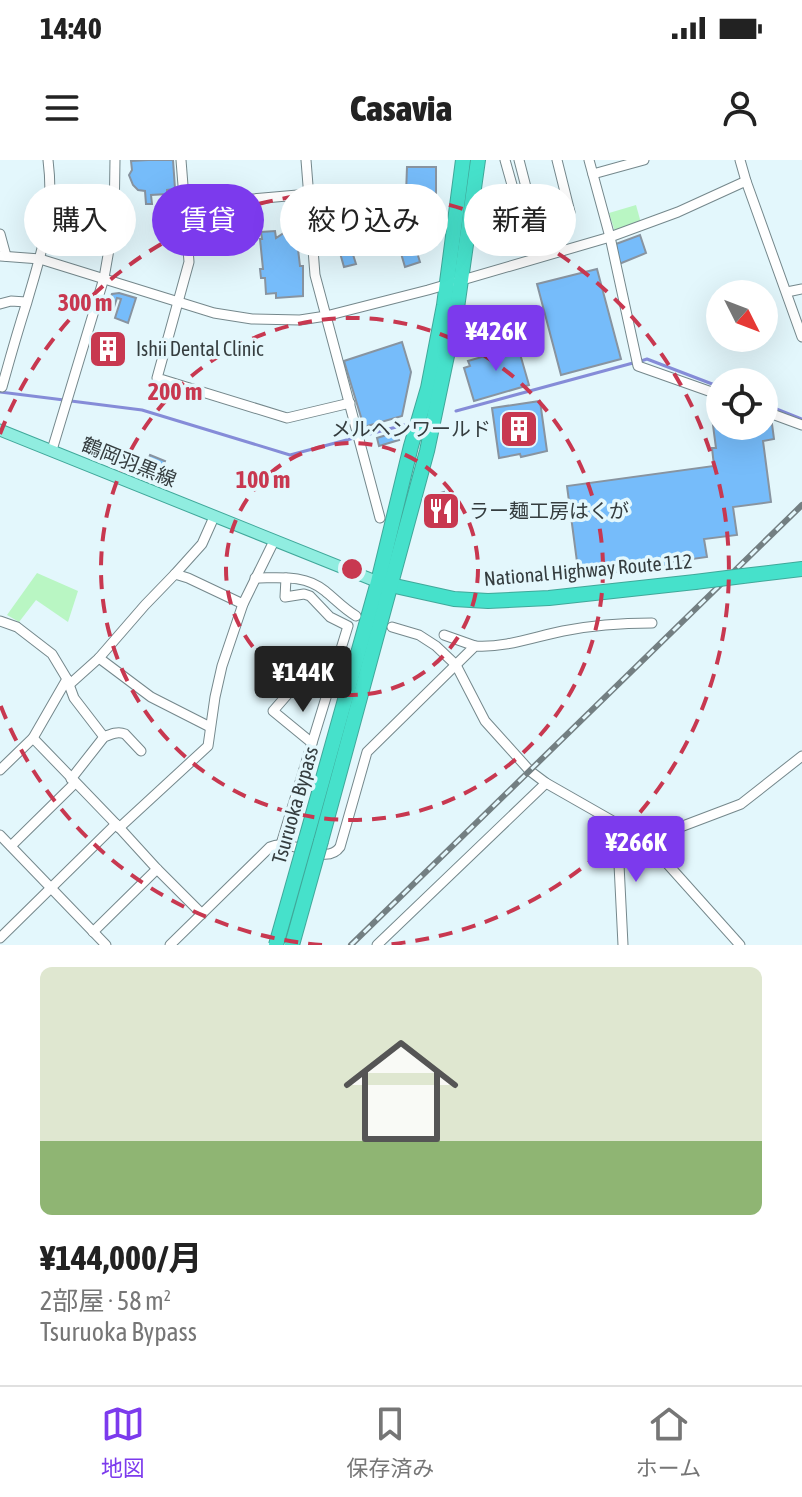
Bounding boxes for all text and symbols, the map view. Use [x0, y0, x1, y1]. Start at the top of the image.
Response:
text: 14:40 [40, 11, 102, 45]
icon: menu [40, 86, 84, 130]
icon: person [718, 86, 762, 130]
text: Casavia [350, 87, 452, 129]
chip: 購入 [24, 184, 136, 256]
chip: 賃貸 [152, 184, 264, 256]
chip: 絞り込み [280, 184, 448, 256]
chip: 新着 [464, 184, 576, 256]
north arrow [706, 280, 778, 352]
map controls [706, 280, 778, 440]
text: 300 m [58, 289, 112, 316]
pin: ¥426K [440, 305, 552, 373]
text: ¥426K [466, 316, 526, 346]
building icon: Ishii Dental Clinic [87, 328, 129, 370]
place label: Ishii Dental Clinic [136, 337, 264, 360]
button: locate [706, 368, 778, 440]
text: 200 m [148, 378, 202, 405]
building icon: メルヘンワールド [498, 408, 540, 450]
place label: メルヘンワールド [331, 417, 491, 440]
street label: 鶴岡羽黒線 [79, 432, 180, 491]
text: 100 m [236, 466, 290, 493]
restaurant icon: ラー麺工房はくが [420, 490, 462, 532]
place label: ラー麺工房はくが [469, 499, 629, 522]
street label: National Highway Route 112 [483, 549, 693, 590]
centre of rings [338, 555, 366, 583]
pin: ¥144K [247, 646, 359, 714]
text: ¥144K [273, 657, 333, 687]
street label: Tsuruoka Bypass [267, 744, 322, 866]
pin: ¥266K [580, 816, 692, 884]
text: ¥266K [606, 827, 666, 857]
icon: home [329, 1019, 473, 1163]
text: ¥144,000/月 [40, 1238, 203, 1277]
text: 2部屋 · 58 m² [40, 1286, 171, 1316]
text: Tsuruoka Bypass [40, 1317, 197, 1347]
tab: 地図 [101, 1402, 145, 1482]
tab: 保存済み [346, 1402, 434, 1482]
tab: ホーム [636, 1402, 701, 1482]

